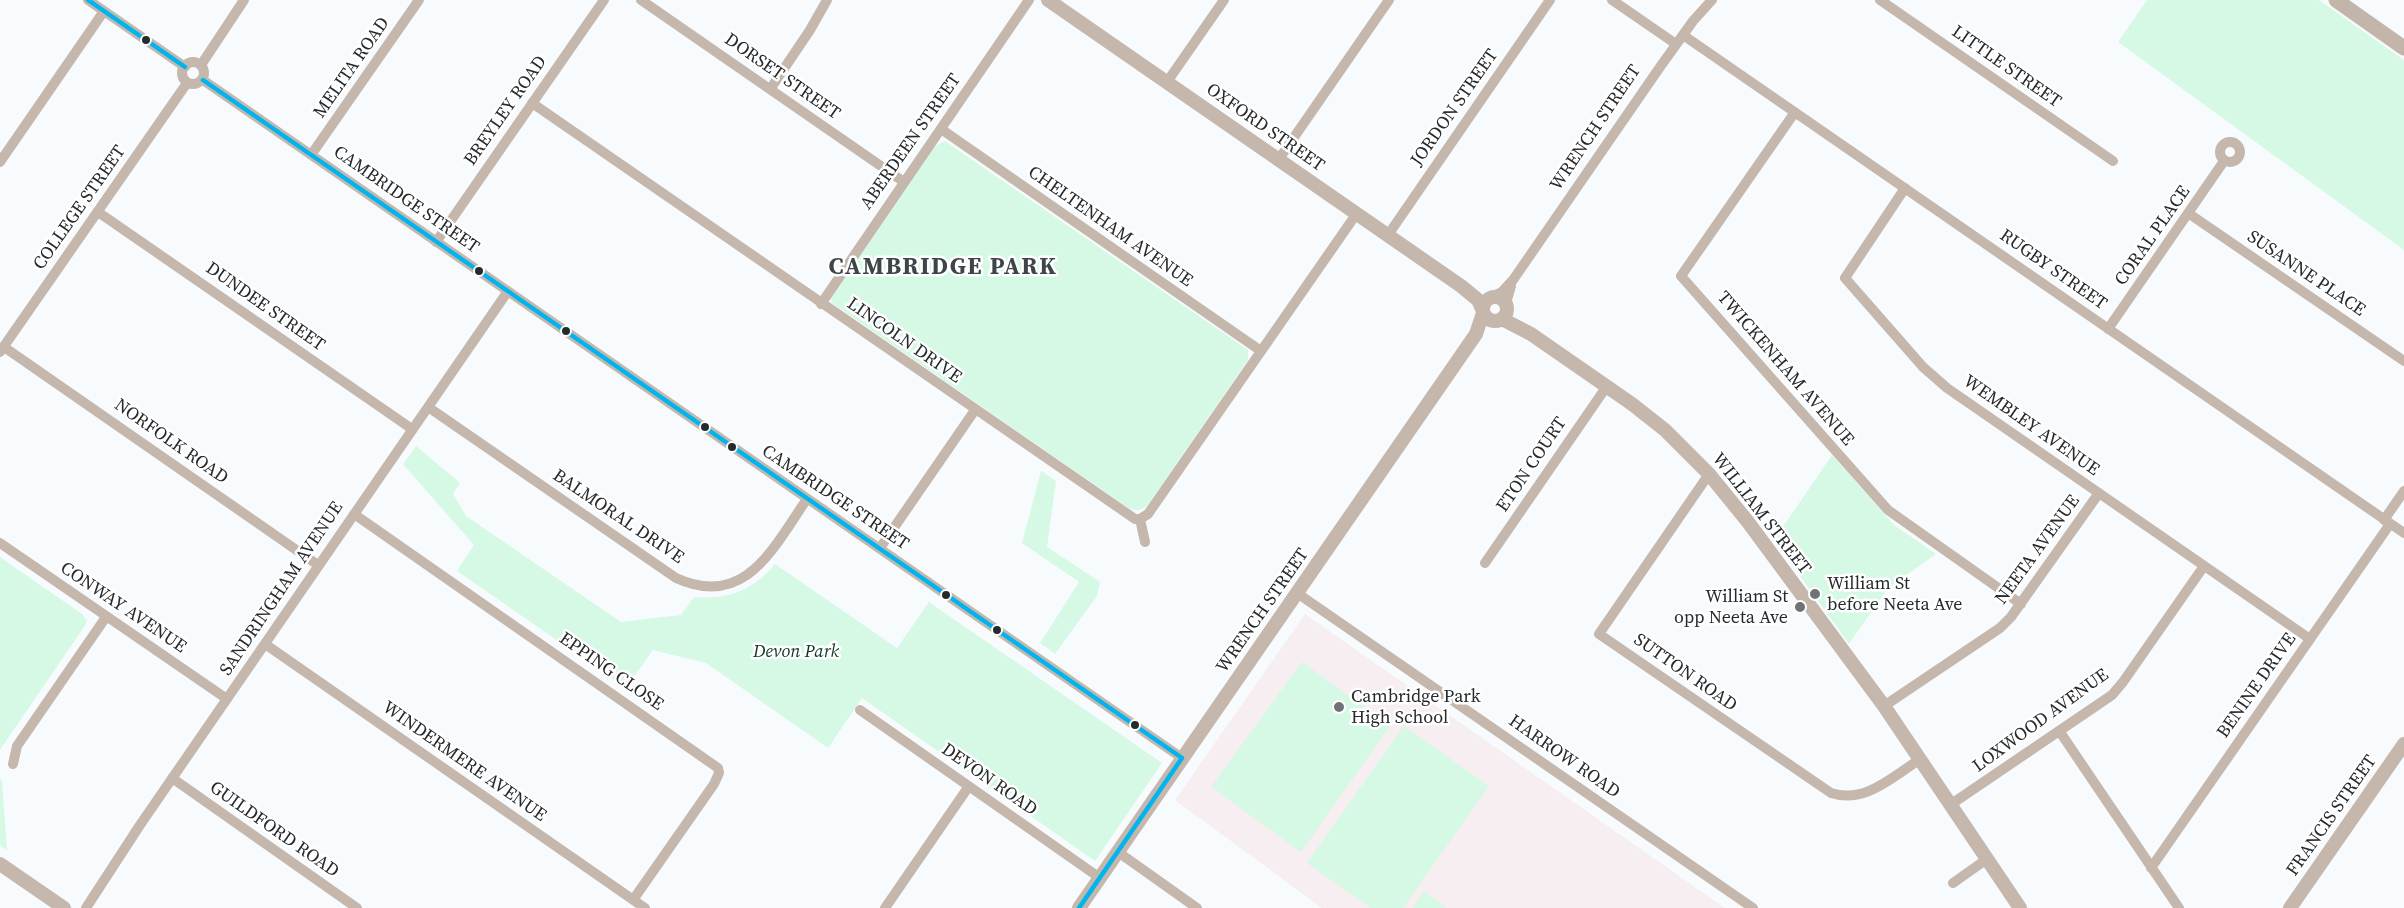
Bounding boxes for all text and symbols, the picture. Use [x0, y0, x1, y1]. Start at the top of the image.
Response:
street label: MELITA ROAD [309, 14, 395, 122]
street label: LITTLE STREET [1947, 21, 2065, 113]
street label: DORSET STREET [720, 29, 844, 125]
unlabelled marker [140, 34, 152, 46]
street label: JORDON STREET [1407, 45, 1503, 171]
street label: BREYLEY ROAD [460, 52, 552, 170]
street label: WRENCH STREET [1546, 61, 1646, 195]
street label: ABERDEEN STREET [856, 70, 966, 214]
street label: OXFORD STREET [1202, 79, 1328, 177]
street label: COLLEGE STREET [29, 142, 131, 274]
street label: CAMBRIDGE STREET [329, 142, 483, 258]
street label: CHELTENHAM AVENUE [1023, 162, 1197, 292]
street label: CORAL PLACE [2111, 182, 2195, 290]
street label: RUGBY STREET [1995, 225, 2111, 315]
street label: SUSANNE PLACE [2243, 226, 2369, 322]
district label: CAMBRIDGE PARK [829, 254, 1057, 282]
street label: DUNDEE STREET [201, 258, 329, 356]
unlabelled marker [473, 265, 485, 277]
street label: TWICKENHAM AVENUE [1712, 287, 1858, 451]
street label: LINCOLN DRIVE [842, 293, 966, 389]
unlabelled marker [560, 325, 572, 337]
street label: WEMBLEY AVENUE [1959, 371, 2103, 481]
street label: NORFOLK ROAD [110, 395, 232, 489]
street label: ETON COURT [1492, 413, 1572, 517]
unlabelled marker [699, 421, 711, 433]
unlabelled marker [726, 441, 738, 453]
street label: CAMBRIDGE STREET [757, 441, 913, 555]
street label: WILLIAM STREET [1707, 449, 1815, 579]
street label: BALMORAL DRIVE [548, 465, 688, 569]
street label: NEETA AVENUE [1991, 491, 2085, 609]
street label: SANDRINGHAM AVENUE [216, 498, 348, 680]
street label: WRENCH STREET [1212, 545, 1314, 677]
street label: CONWAY AVENUE [56, 558, 190, 658]
place label: William St before Neeta Ave [1827, 573, 1963, 616]
place label: William St opp Neeta Ave [1674, 586, 1788, 628]
marker: William St before Neeta Ave [1808, 587, 1822, 601]
unlabelled marker [940, 589, 952, 601]
marker: William St opp Neeta Ave [1793, 600, 1807, 614]
unlabelled marker [991, 624, 1003, 636]
street label: EPPING CLOSE [555, 628, 667, 716]
street label: SUTTON ROAD [1629, 629, 1741, 717]
street label: BENINE DRIVE [2213, 629, 2301, 743]
park label: Devon Park [753, 641, 839, 663]
street label: LOXWOOD AVENUE [1969, 665, 2113, 777]
place label: Cambridge Park High School [1351, 686, 1480, 728]
street label: WINDERMERE AVENUE [378, 697, 550, 827]
marker: Cambridge Park High School [1332, 700, 1346, 714]
street label: HARROW ROAD [1504, 711, 1624, 803]
unlabelled marker [1129, 719, 1141, 731]
street label: DEVON ROAD [937, 739, 1041, 821]
street label: FRANCIS STREET [2282, 751, 2382, 881]
street label: GUILDFORD ROAD [205, 777, 343, 883]

